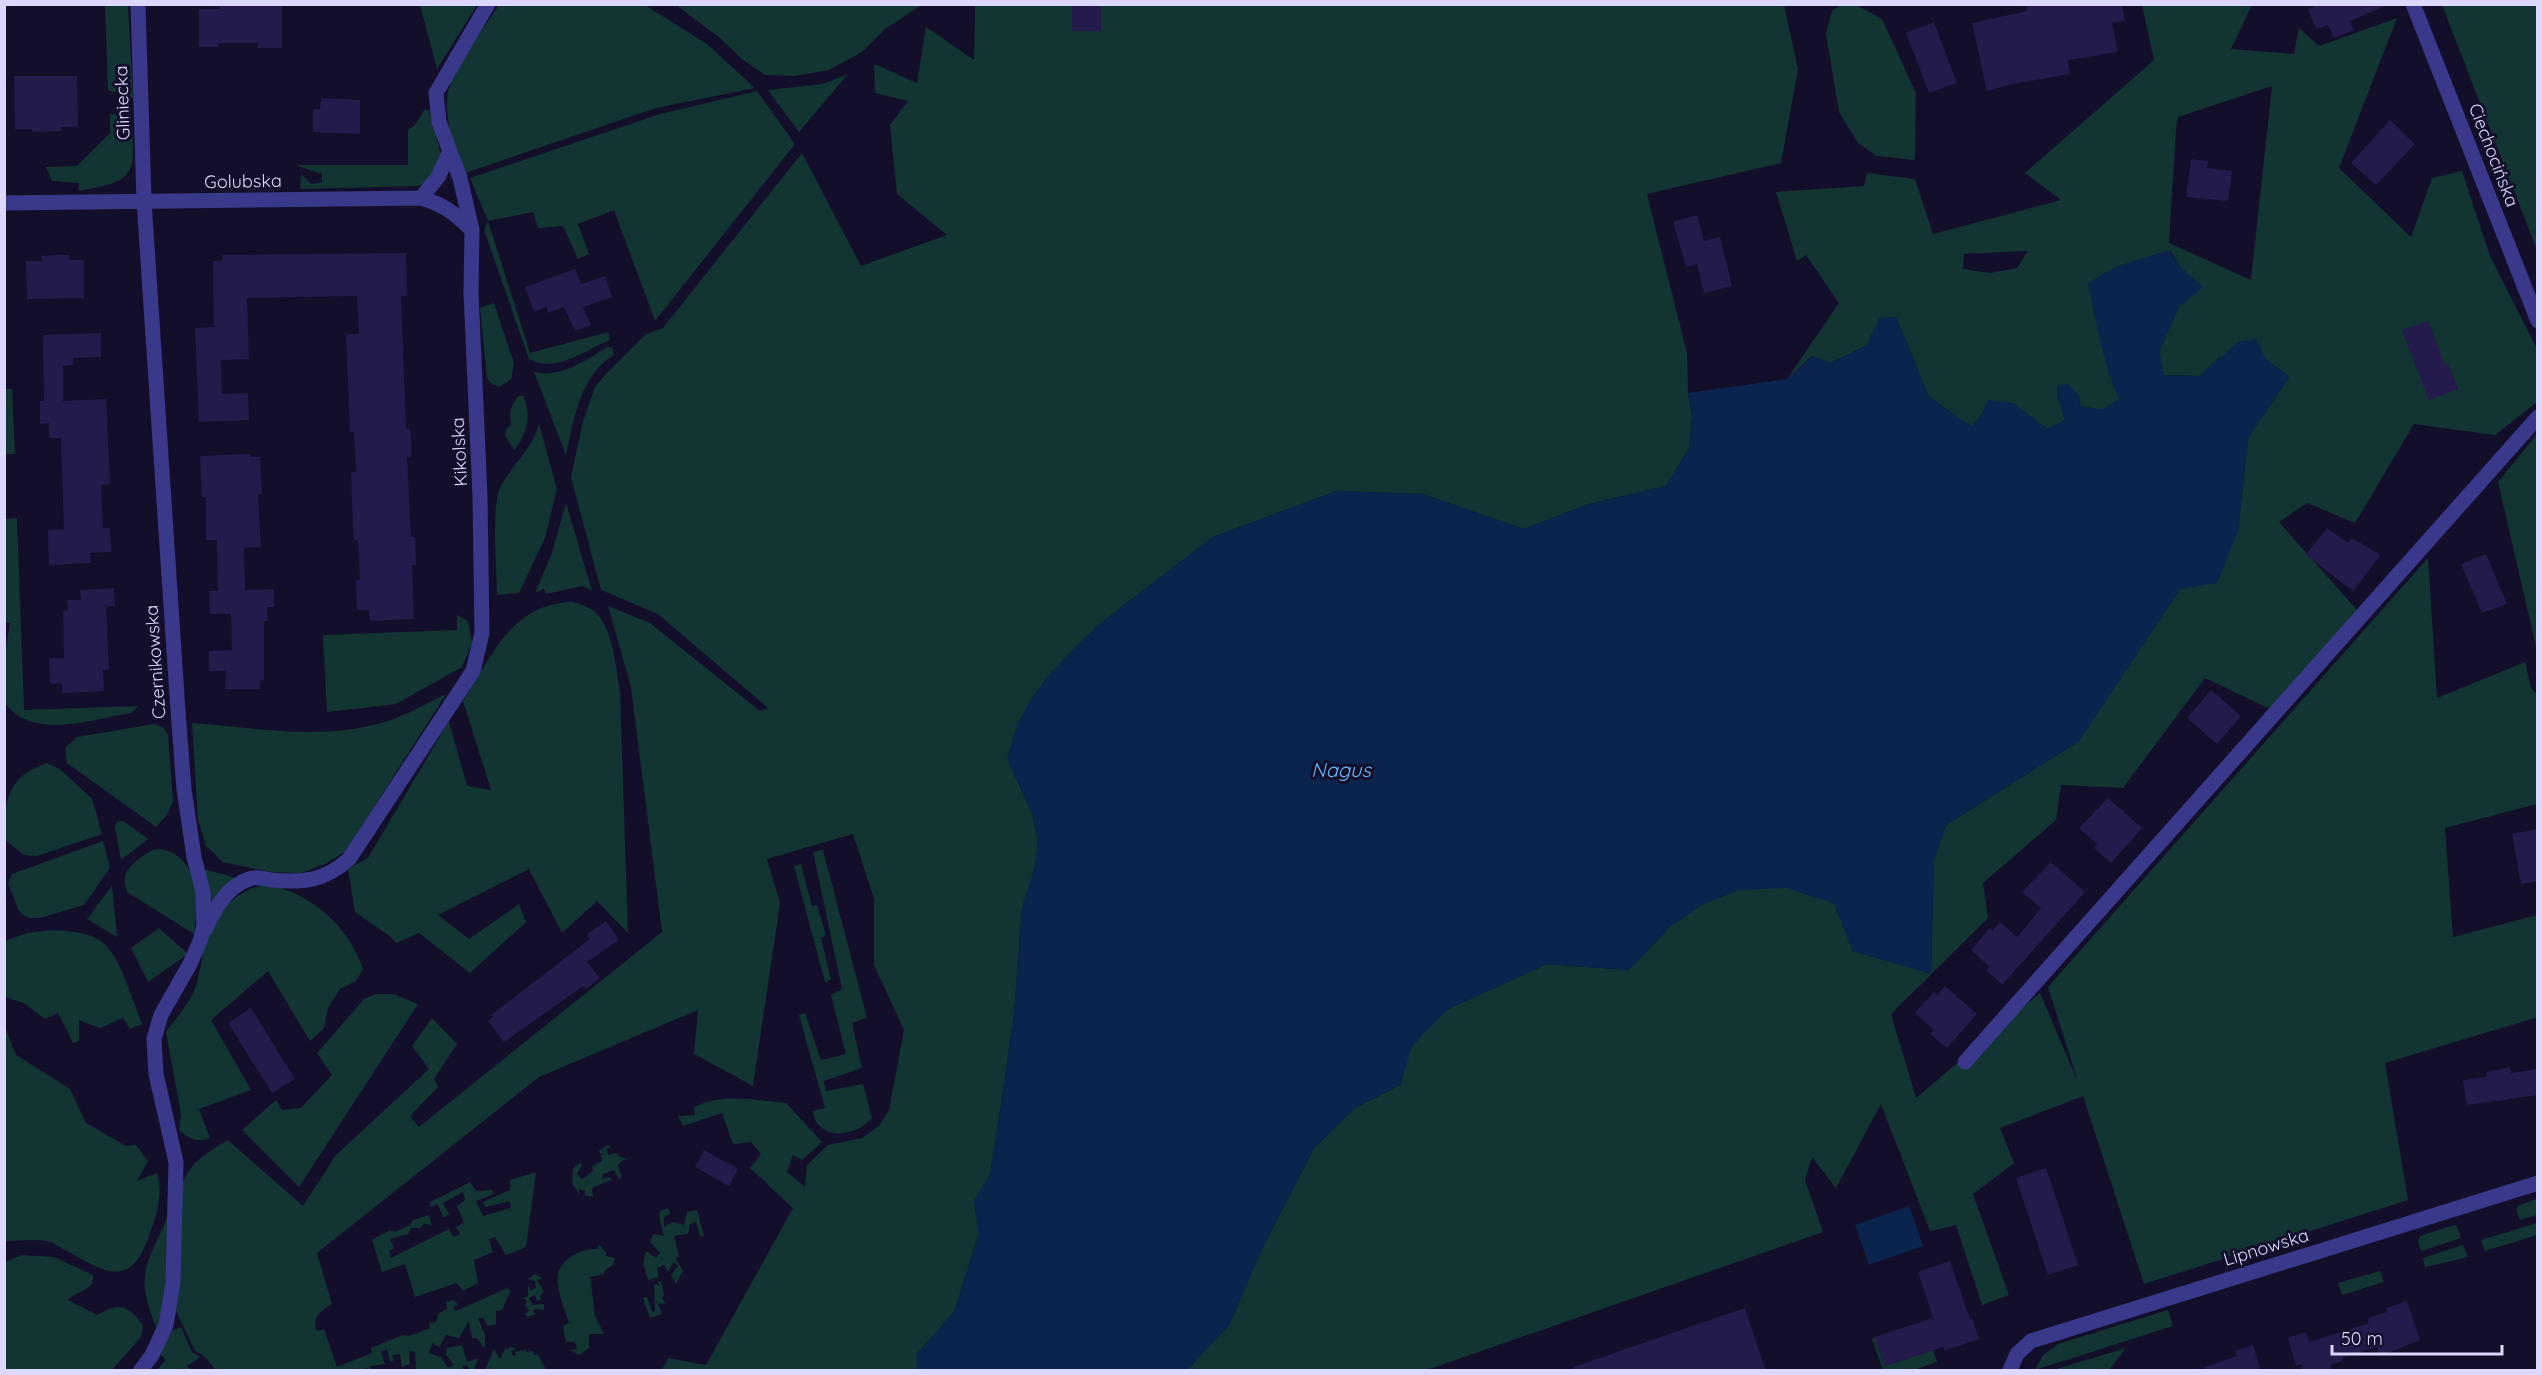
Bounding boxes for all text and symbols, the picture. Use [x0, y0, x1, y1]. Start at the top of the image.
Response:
street label: Gliniecka [109, 65, 135, 141]
street label: Ciechocińska [2464, 100, 2524, 210]
street label: Golubska [204, 169, 282, 193]
street label: Kikolska [446, 417, 472, 487]
street label: Czernikowska [140, 604, 170, 720]
water label: Nagus [1311, 757, 1372, 782]
street label: Lipnowska [2221, 1223, 2311, 1271]
scale bar [2332, 1318, 2502, 1356]
text: 50 m [2341, 1327, 2383, 1350]

